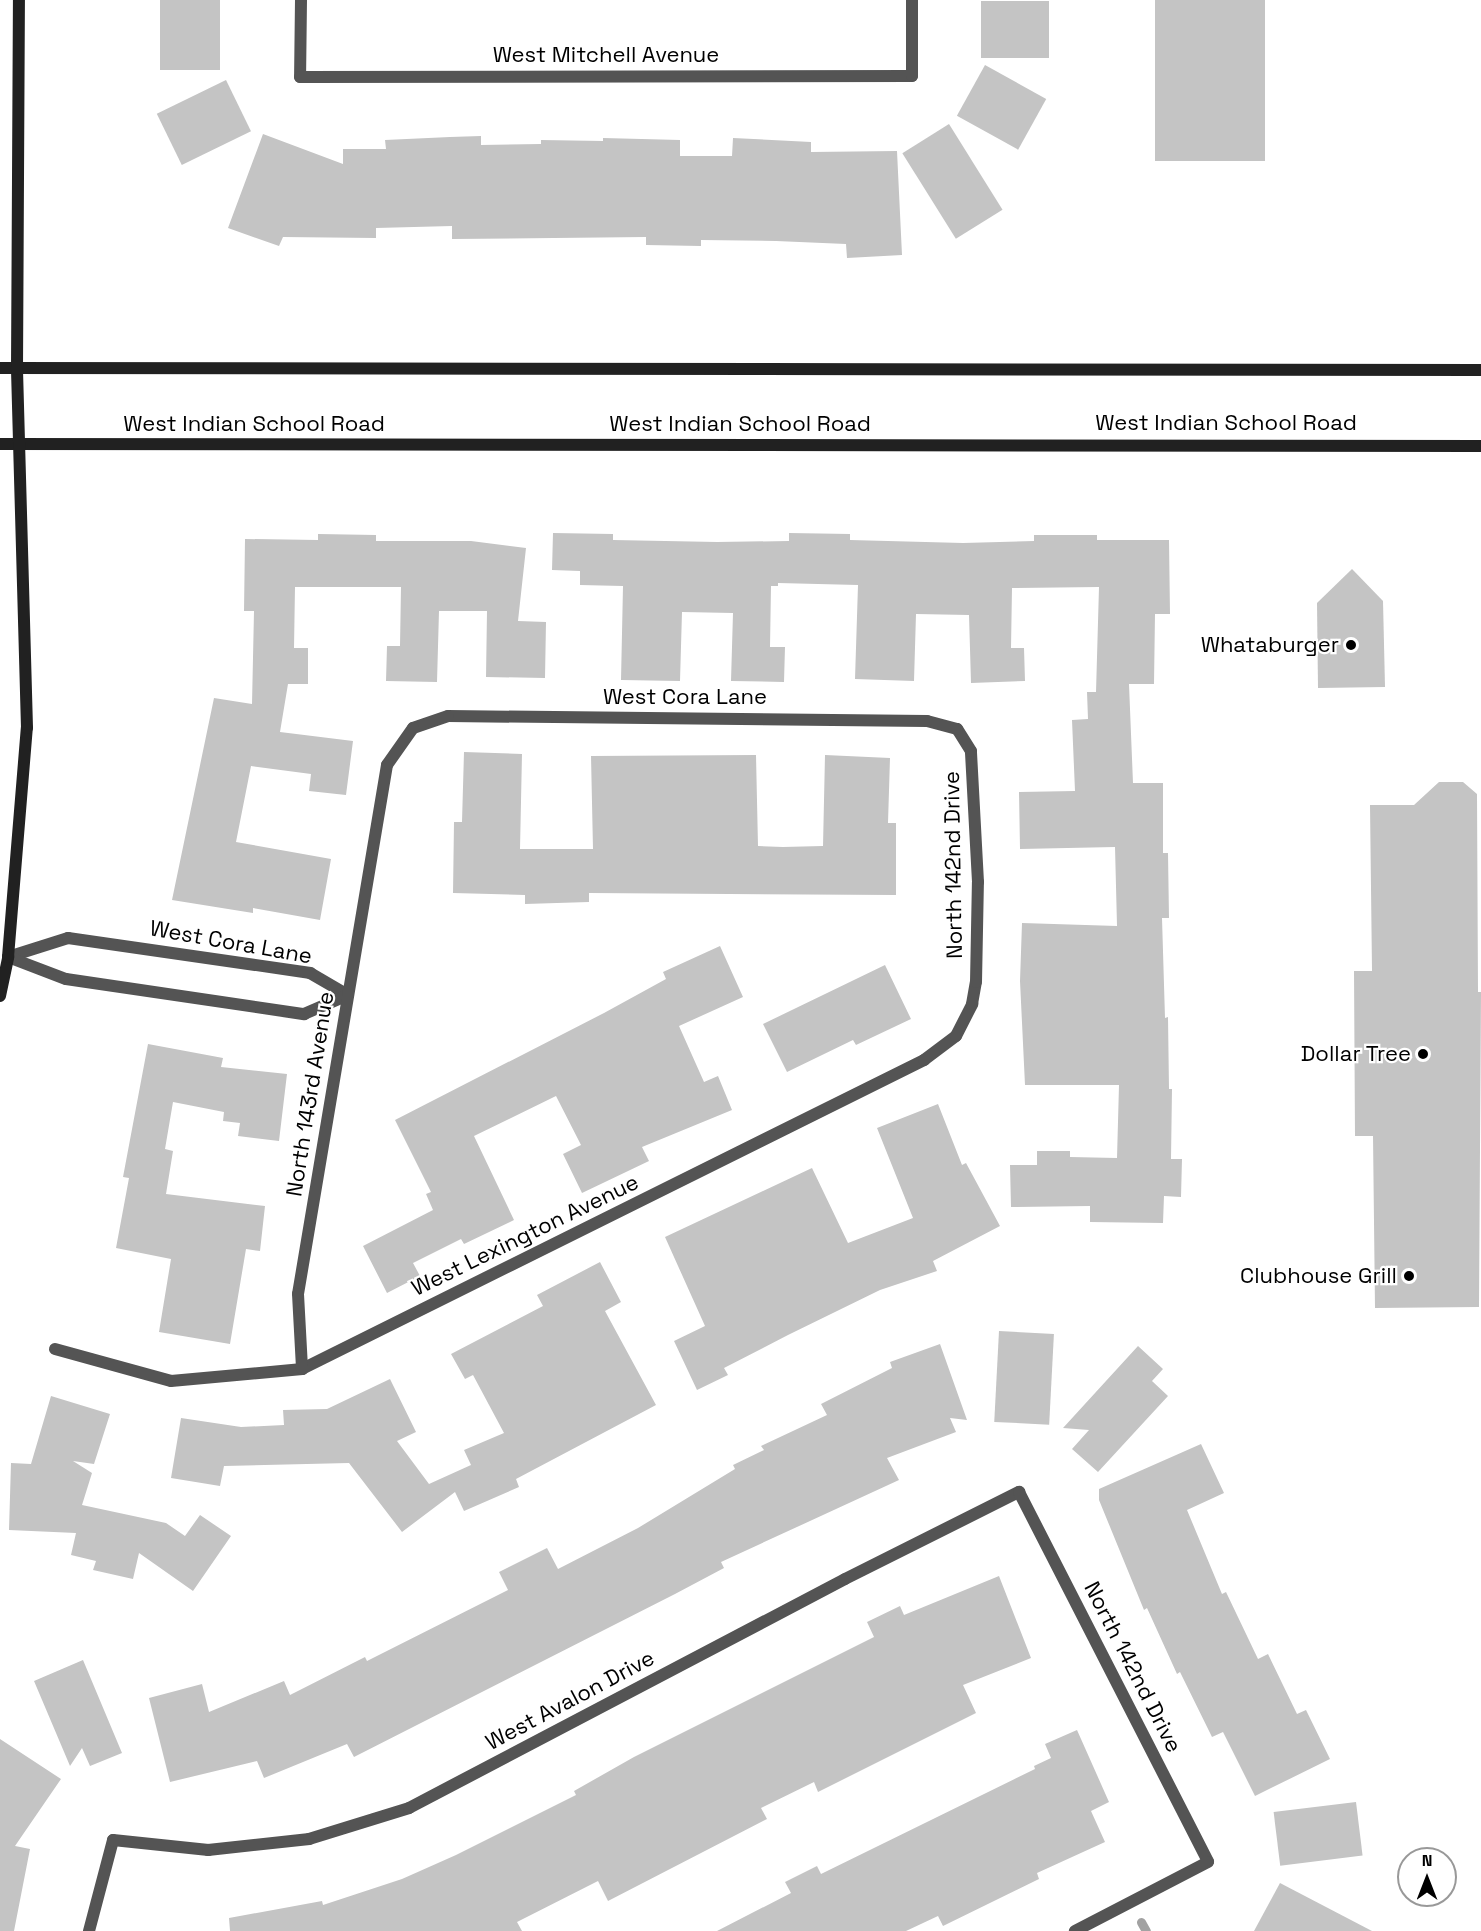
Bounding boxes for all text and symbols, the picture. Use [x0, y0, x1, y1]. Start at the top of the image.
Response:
street label: West Mitchell Avenue [492, 42, 720, 68]
street label: West Indian School Road [1095, 410, 1357, 436]
street label: West Indian School Road [123, 411, 385, 437]
street label: West Indian School Road [609, 411, 871, 437]
place label: Whataburger [1201, 632, 1339, 658]
marker: Whataburger [1344, 638, 1358, 652]
street label: West Cora Lane [603, 684, 767, 710]
street label: North 142nd Drive [938, 771, 968, 959]
street label: West Cora Lane [148, 915, 314, 969]
street label: North 143rd Avenue [281, 990, 339, 1198]
place label: Dollar Tree [1300, 1041, 1411, 1067]
marker: Dollar Tree [1416, 1047, 1430, 1061]
street label: West Lexington Avenue [407, 1168, 643, 1302]
place label: Clubhouse Grill [1240, 1263, 1397, 1289]
marker: Clubhouse Grill [1402, 1269, 1416, 1283]
street label: North 142nd Drive [1079, 1577, 1187, 1757]
street label: West Avalon Drive [481, 1644, 659, 1756]
north arrow [1397, 1847, 1457, 1907]
text: N [1422, 1850, 1432, 1871]

